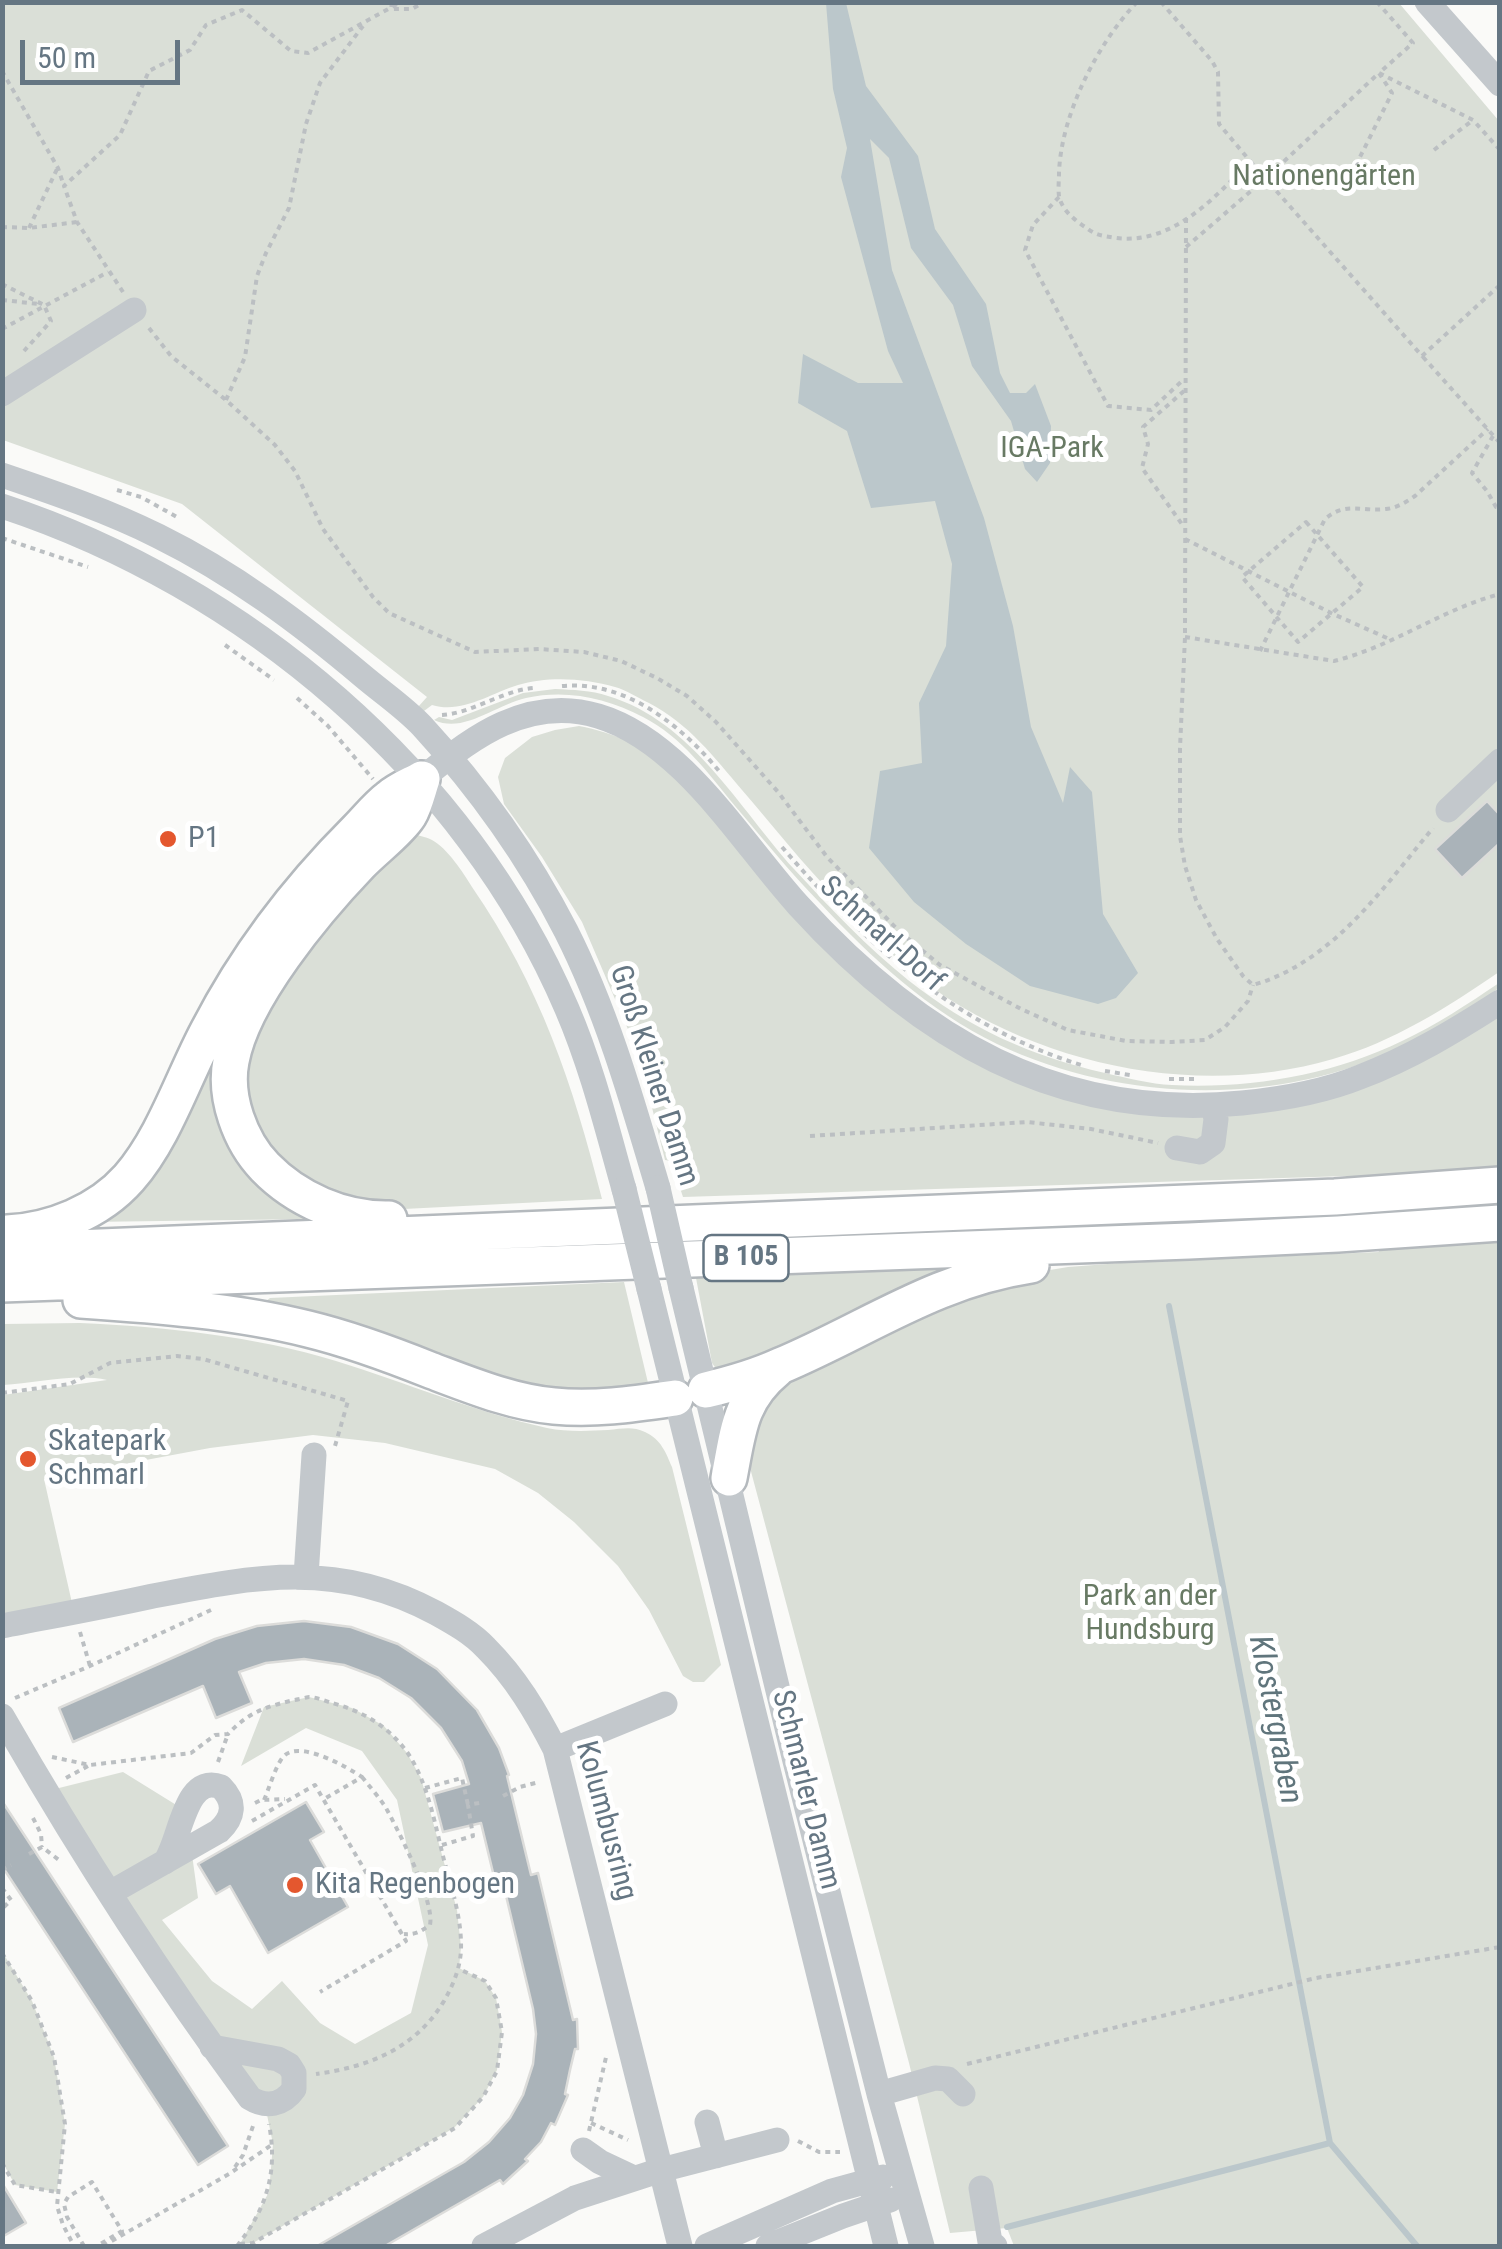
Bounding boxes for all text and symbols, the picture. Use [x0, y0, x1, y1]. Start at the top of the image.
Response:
scale bar [25, 20, 185, 82]
text: 50 m [37, 40, 96, 75]
park label: Nationengärten [1232, 159, 1416, 195]
park label: IGA-Park [1000, 431, 1104, 467]
place label: P1 [188, 821, 219, 857]
marker: P1 [157, 828, 179, 850]
street label: Schmarl-Dorf [811, 870, 951, 1000]
street label: Groß Kleiner Damm [600, 961, 706, 1191]
road number: B 105 [704, 1235, 788, 1281]
place label: Skatepark Schmarl [48, 1424, 166, 1494]
marker: Skatepark Schmarl [17, 1448, 39, 1470]
park label: Park an der Hundsburg [1083, 1579, 1217, 1650]
water label: Klostergraben [1239, 1633, 1309, 1807]
street label: Schmarler Damm [763, 1687, 847, 1893]
street label: Kolumbusring [566, 1737, 644, 1905]
place label: Kita Regenbogen [315, 1867, 515, 1903]
marker: Kita Regenbogen [284, 1874, 306, 1896]

